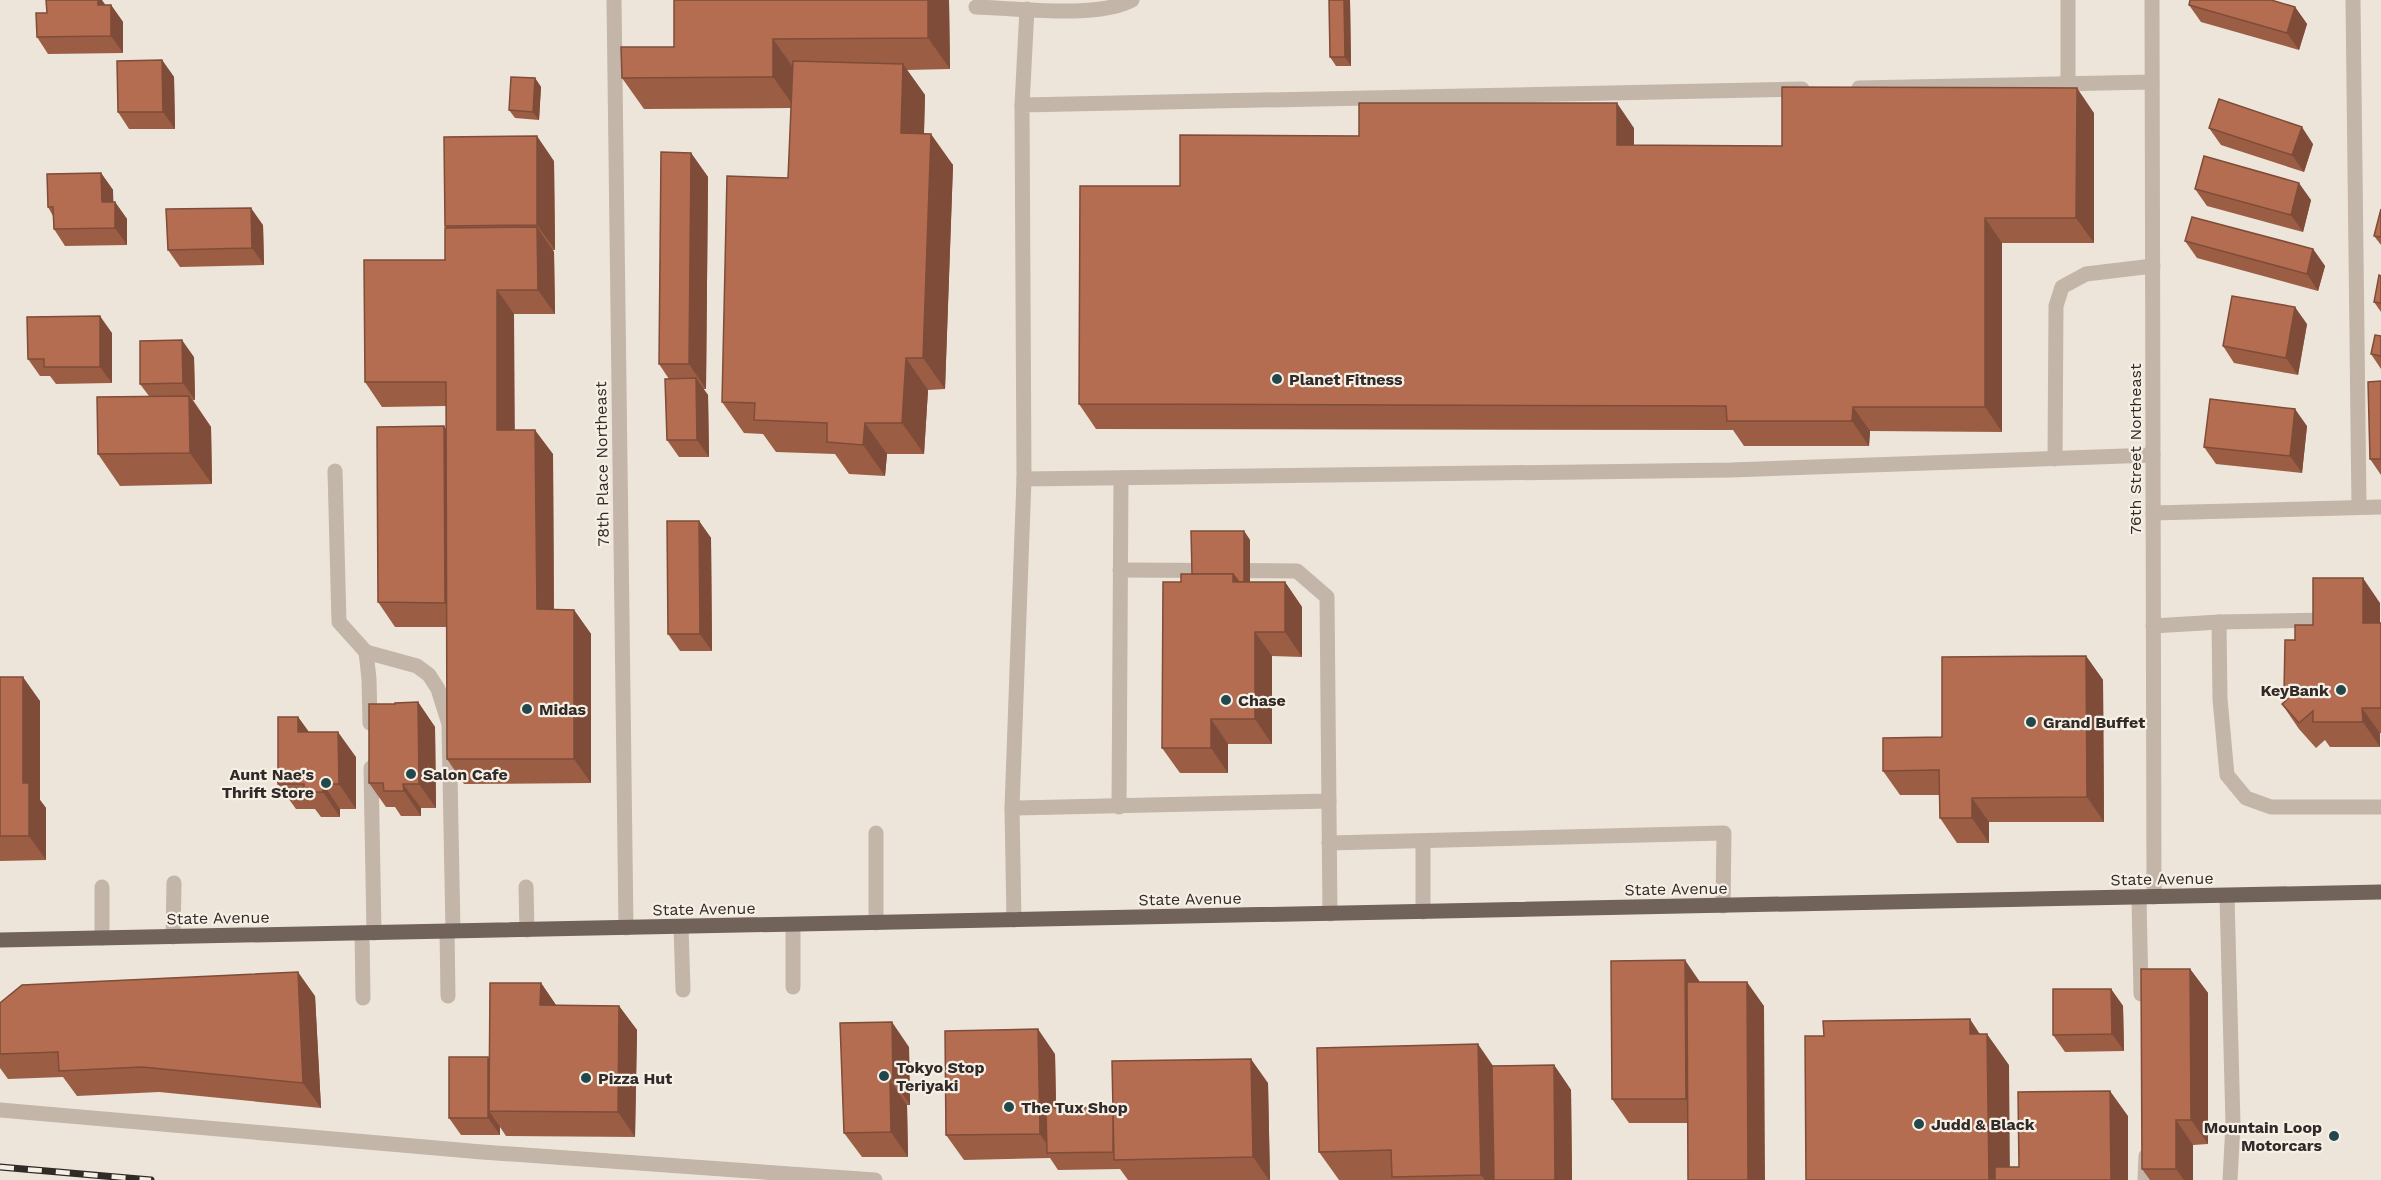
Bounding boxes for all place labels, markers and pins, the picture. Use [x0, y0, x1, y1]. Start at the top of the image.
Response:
place label: Planet Fitness [1289, 370, 1403, 389]
marker: Planet Fitness [1270, 372, 1284, 386]
place label: KeyBank [2260, 681, 2329, 700]
marker: KeyBank [2334, 683, 2348, 697]
place label: Chase [1238, 691, 1286, 710]
marker: Chase [1219, 693, 1233, 707]
place label: Midas [539, 700, 587, 719]
marker: Midas [520, 702, 534, 716]
place label: Grand Buffet [2043, 713, 2145, 732]
marker: Grand Buffet [2024, 715, 2038, 729]
place label: Aunt Nae's Thrift Store [222, 765, 314, 802]
place label: Salon Cafe [423, 765, 508, 784]
marker: Salon Cafe [404, 767, 418, 781]
marker: Aunt Nae's Thrift Store [319, 776, 333, 790]
place label: Tokyo Stop Teriyaki [896, 1058, 984, 1095]
place label: Pizza Hut [598, 1069, 672, 1088]
marker: Tokyo Stop Teriyaki [877, 1069, 891, 1083]
marker: Pizza Hut [579, 1071, 593, 1085]
place label: The Tux Shop [1021, 1098, 1128, 1117]
marker: The Tux Shop [1002, 1100, 1016, 1114]
place label: Judd & Black [1931, 1115, 2035, 1134]
marker: Judd & Black [1912, 1117, 1926, 1131]
place label: Mountain Loop Motorcars [2204, 1118, 2322, 1155]
marker: Mountain Loop Motorcars [2327, 1129, 2341, 1143]

